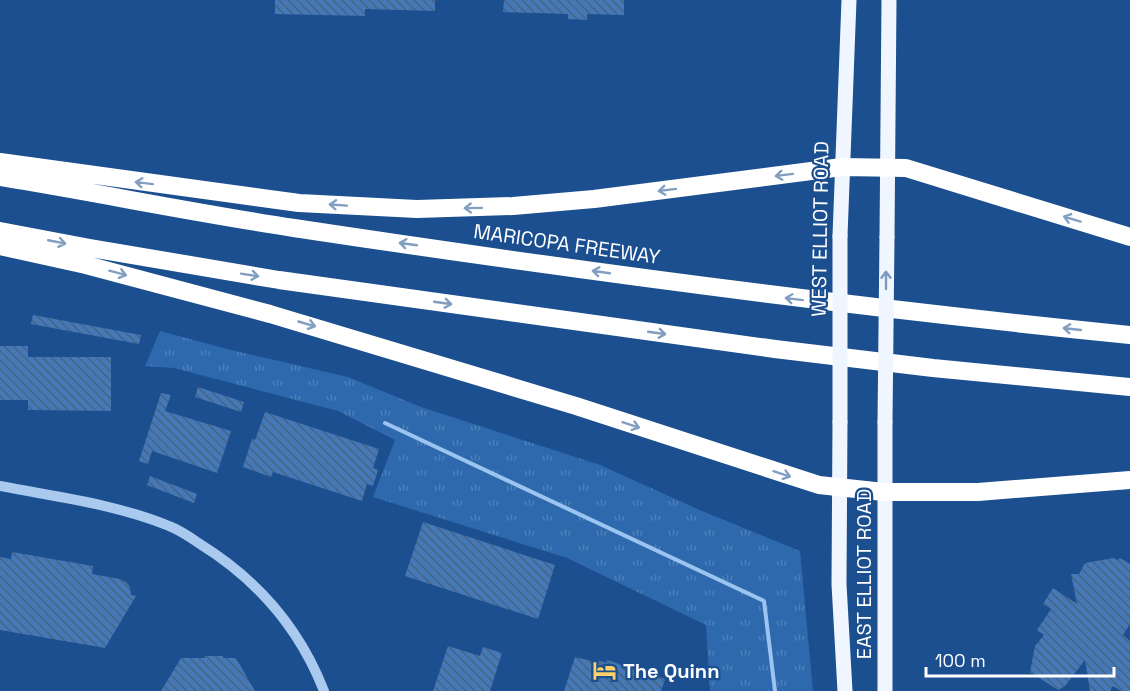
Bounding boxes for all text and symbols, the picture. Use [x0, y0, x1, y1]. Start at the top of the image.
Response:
street label: WEST ELLIOT ROAD [805, 141, 835, 317]
one-way arrow [775, 170, 795, 181]
one-way arrow [135, 177, 155, 188]
one-way arrow [658, 184, 677, 195]
one-way arrow [329, 200, 349, 211]
one-way arrow [464, 202, 484, 214]
one-way arrow [1063, 213, 1082, 224]
street label: MARICOPA FREEWAY [472, 218, 662, 270]
one-way arrow [47, 237, 67, 248]
one-way arrow [399, 239, 419, 250]
one-way arrow [592, 266, 612, 277]
one-way arrow [109, 268, 128, 280]
one-way arrow [239, 270, 259, 281]
one-way arrow [880, 270, 892, 290]
one-way arrow [785, 293, 805, 304]
one-way arrow [432, 297, 452, 308]
one-way arrow [297, 319, 316, 330]
one-way arrow [1062, 323, 1082, 334]
one-way arrow [646, 327, 666, 338]
one-way arrow [621, 420, 640, 431]
one-way arrow [772, 469, 791, 480]
street label: EAST ELLIOT ROAD [851, 489, 877, 659]
scale bar [926, 640, 1114, 678]
text: 100 m [935, 649, 986, 672]
hotel icon: The Quinn [592, 658, 618, 684]
place label: The Quinn [623, 658, 720, 684]

